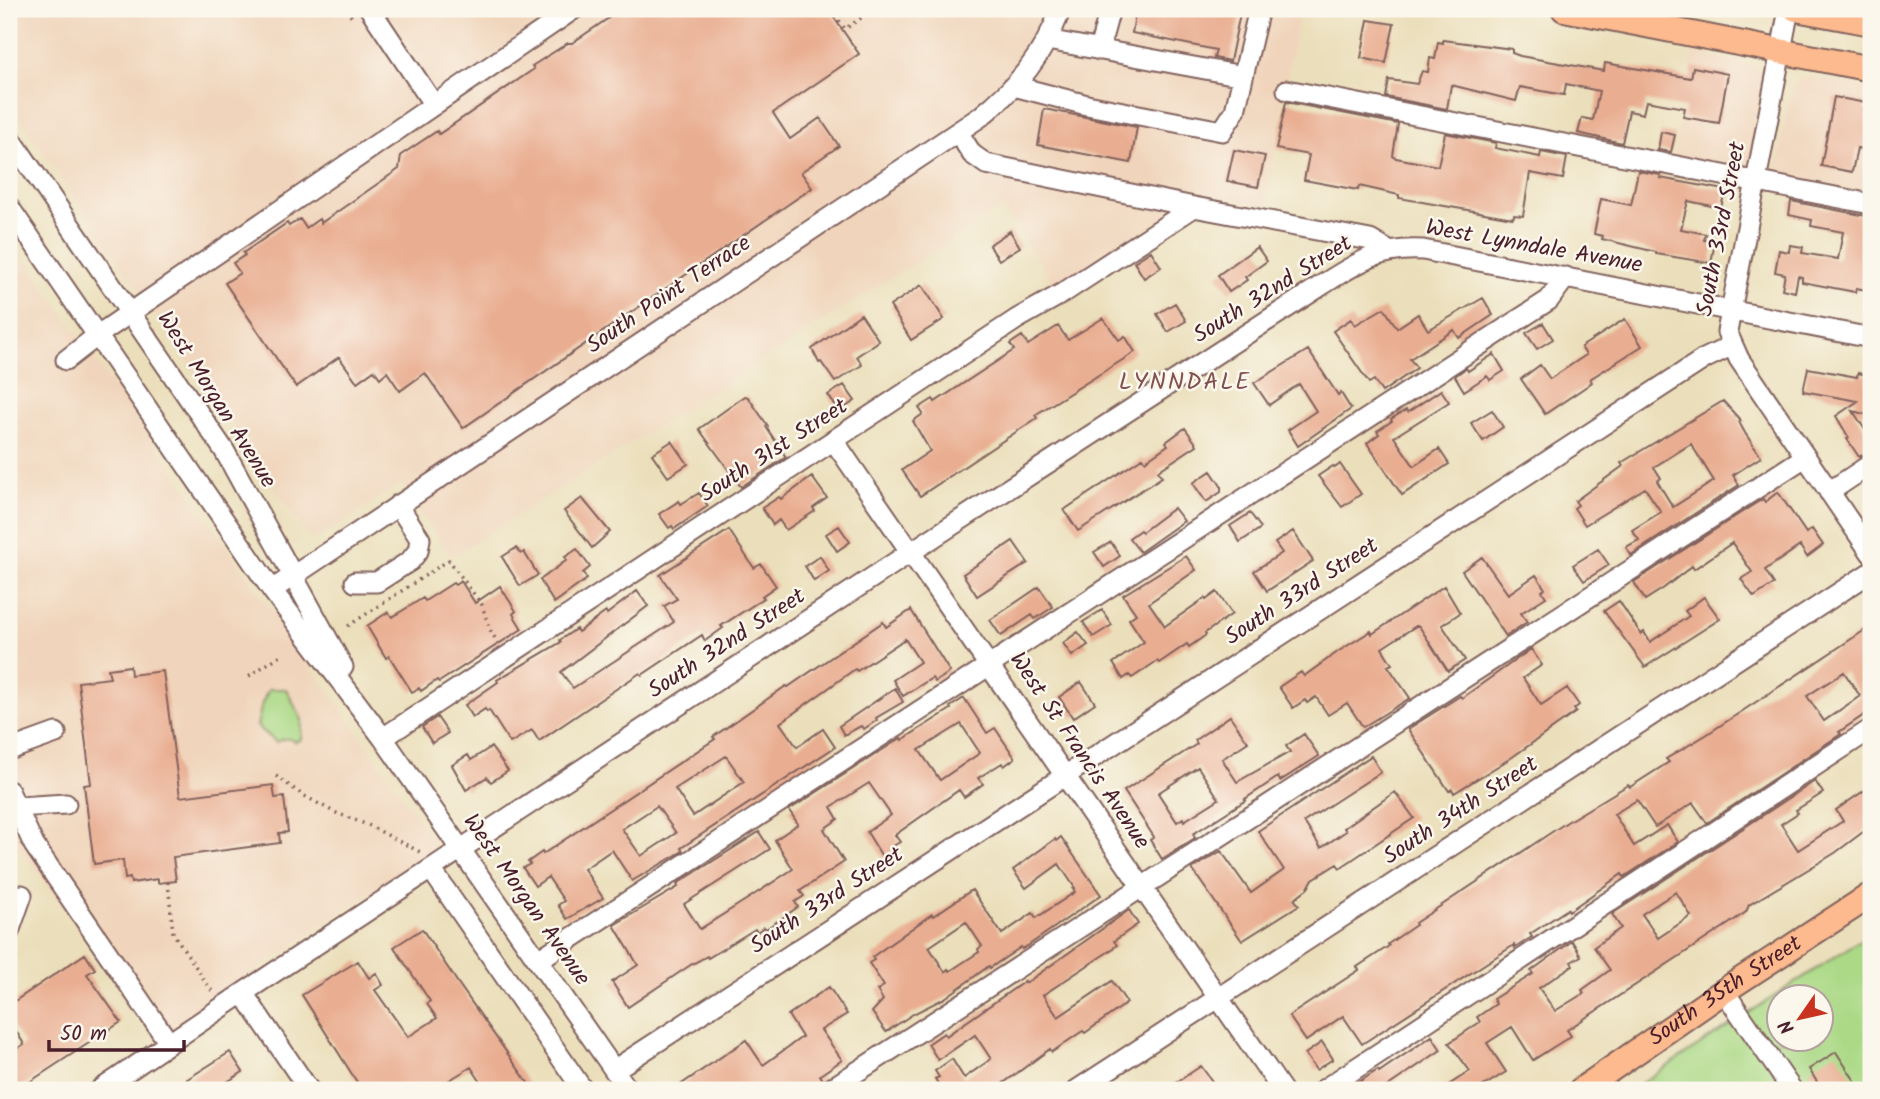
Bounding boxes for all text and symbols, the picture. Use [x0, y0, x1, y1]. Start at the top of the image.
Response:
street label: South 33rd Street [1687, 138, 1757, 319]
street label: West Lynndale Avenue [1423, 210, 1645, 284]
street label: South Point Terrace [579, 226, 759, 364]
street label: South 32nd Street [1186, 226, 1361, 353]
street label: West Morgan Avenue [147, 304, 285, 496]
district label: LYNNDALE [1119, 363, 1251, 402]
street label: South 31st Street [693, 389, 856, 513]
street label: South 33rd Street [1218, 528, 1387, 655]
street label: South 32nd Street [641, 579, 814, 709]
street label: West St Francis Avenue [999, 645, 1159, 857]
street label: South 34th Street [1376, 747, 1547, 875]
street label: West Morgan Avenue [453, 806, 599, 994]
street label: South 33rd Street [743, 837, 912, 964]
street label: South 35th Street [1641, 926, 1810, 1056]
north arrow [1764, 984, 1834, 1054]
scale bar [49, 1008, 184, 1052]
text: N [1772, 1013, 1803, 1040]
text: 50 m [60, 1018, 107, 1051]

